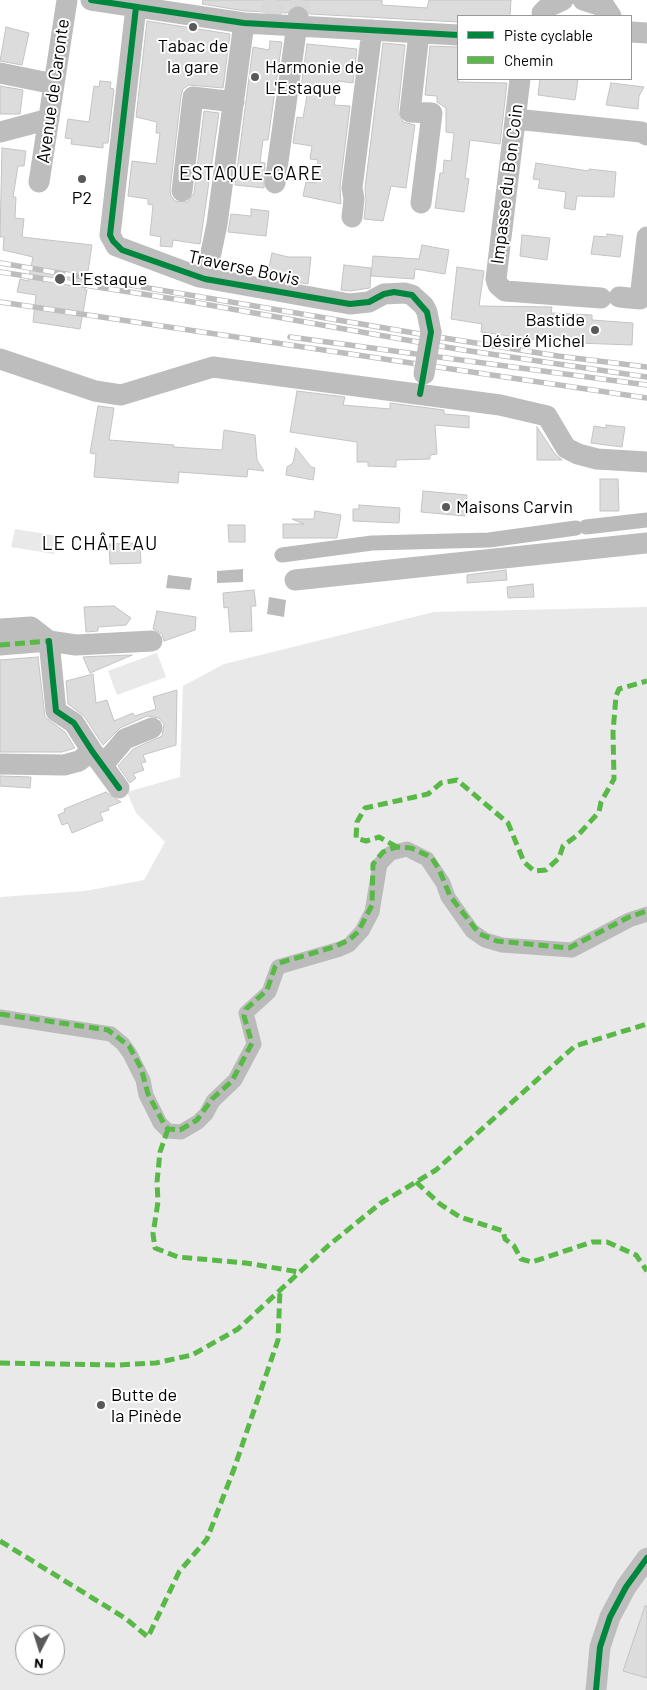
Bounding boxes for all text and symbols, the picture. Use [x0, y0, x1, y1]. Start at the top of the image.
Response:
legend [457, 15, 632, 80]
street label: Avenue de Caronte [32, 17, 74, 165]
marker: Tabac de la gare [187, 21, 199, 33]
text: Piste cyclable [504, 26, 593, 44]
place label: Tabac de la gare [158, 35, 228, 78]
text: Chemin [504, 51, 553, 69]
place label: Harmonie de L'Estaque [265, 56, 364, 98]
marker: Harmonie de L'Estaque [249, 71, 261, 83]
street label: Impasse du Bon Coin [486, 103, 528, 265]
district label: ESTAQUE-GARE [178, 163, 324, 185]
marker: P2 [76, 173, 88, 185]
place label: P2 [72, 187, 92, 209]
street label: Traverse Bovis [186, 246, 302, 290]
place label: L'Estaque [71, 268, 147, 290]
marker: L'Estaque [53, 272, 67, 286]
place label: Bastide Désiré Michel [481, 309, 585, 352]
marker: Bastide Désiré Michel [589, 324, 601, 336]
place label: Maisons Carvin [456, 496, 573, 518]
marker: Maisons Carvin [440, 501, 452, 513]
district label: LE CHÂTEAU [40, 533, 160, 555]
place label: Butte de la Pinède [111, 1384, 182, 1426]
marker: Butte de la Pinède [95, 1399, 107, 1411]
north arrow [15, 1625, 65, 1675]
text: N [33, 1656, 44, 1673]

